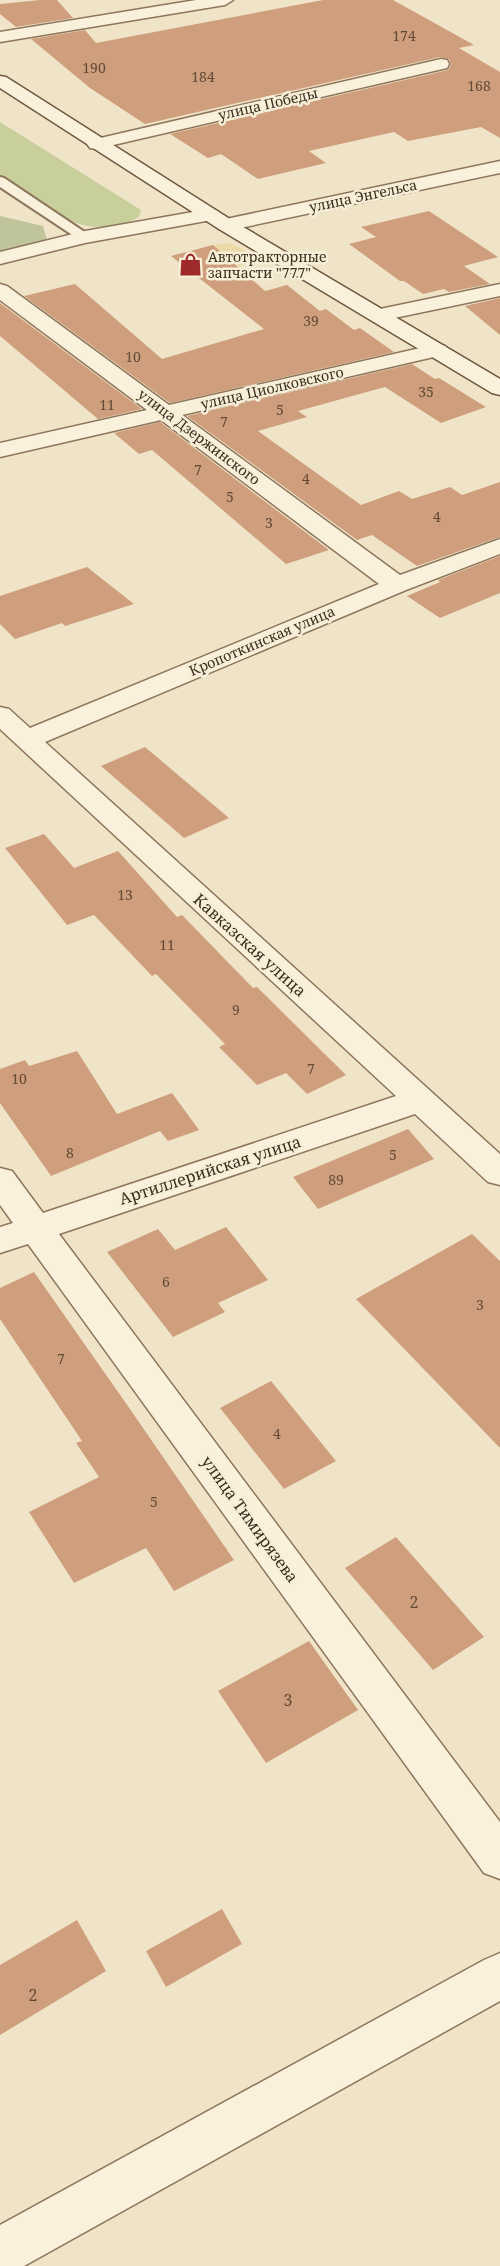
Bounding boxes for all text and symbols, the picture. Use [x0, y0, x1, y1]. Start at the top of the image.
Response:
house number: 174 [392, 26, 416, 45]
house number: 190 [82, 58, 106, 77]
house number: 184 [191, 67, 215, 86]
house number: 168 [467, 76, 491, 95]
street label: улица Победы [216, 83, 320, 124]
street label: улица Энгельса [307, 175, 419, 216]
place label: Автотракторные запчасти "777" [208, 247, 326, 282]
shop icon: Автотракторные запчасти "777" [177, 252, 203, 278]
house number: 39 [303, 311, 319, 330]
house number: 10 [125, 347, 141, 366]
street label: улица Циолковского [199, 362, 345, 413]
house number: 35 [418, 382, 434, 401]
street label: улица Дзержинского [134, 384, 264, 489]
house number: 11 [99, 395, 115, 414]
house number: 5 [276, 400, 284, 419]
house number: 7 [220, 412, 228, 431]
house number: 7 [194, 460, 202, 479]
house number: 4 [302, 469, 310, 488]
house number: 5 [226, 487, 234, 506]
house number: 4 [433, 507, 441, 526]
house number: 3 [265, 513, 273, 532]
street label: Кропоткинская улица [186, 601, 338, 680]
house number: 13 [117, 885, 133, 904]
street label: Кавказская улица [189, 888, 311, 1002]
house number: 11 [159, 935, 175, 954]
house number: 9 [232, 1000, 240, 1019]
house number: 7 [307, 1059, 315, 1078]
house number: 10 [11, 1069, 27, 1088]
street label: Артиллерийская улица [116, 1130, 304, 1210]
house number: 8 [66, 1143, 74, 1162]
house number: 5 [389, 1145, 397, 1164]
house number: 89 [328, 1170, 344, 1189]
house number: 6 [162, 1272, 170, 1291]
house number: 3 [476, 1295, 484, 1314]
house number: 7 [57, 1349, 65, 1368]
house number: 4 [273, 1424, 281, 1443]
street label: улица Тимирязева [196, 1451, 304, 1587]
house number: 5 [150, 1492, 158, 1511]
house number: 2 [410, 1591, 418, 1613]
house number: 3 [284, 1689, 293, 1711]
house number: 2 [29, 1984, 37, 2006]

